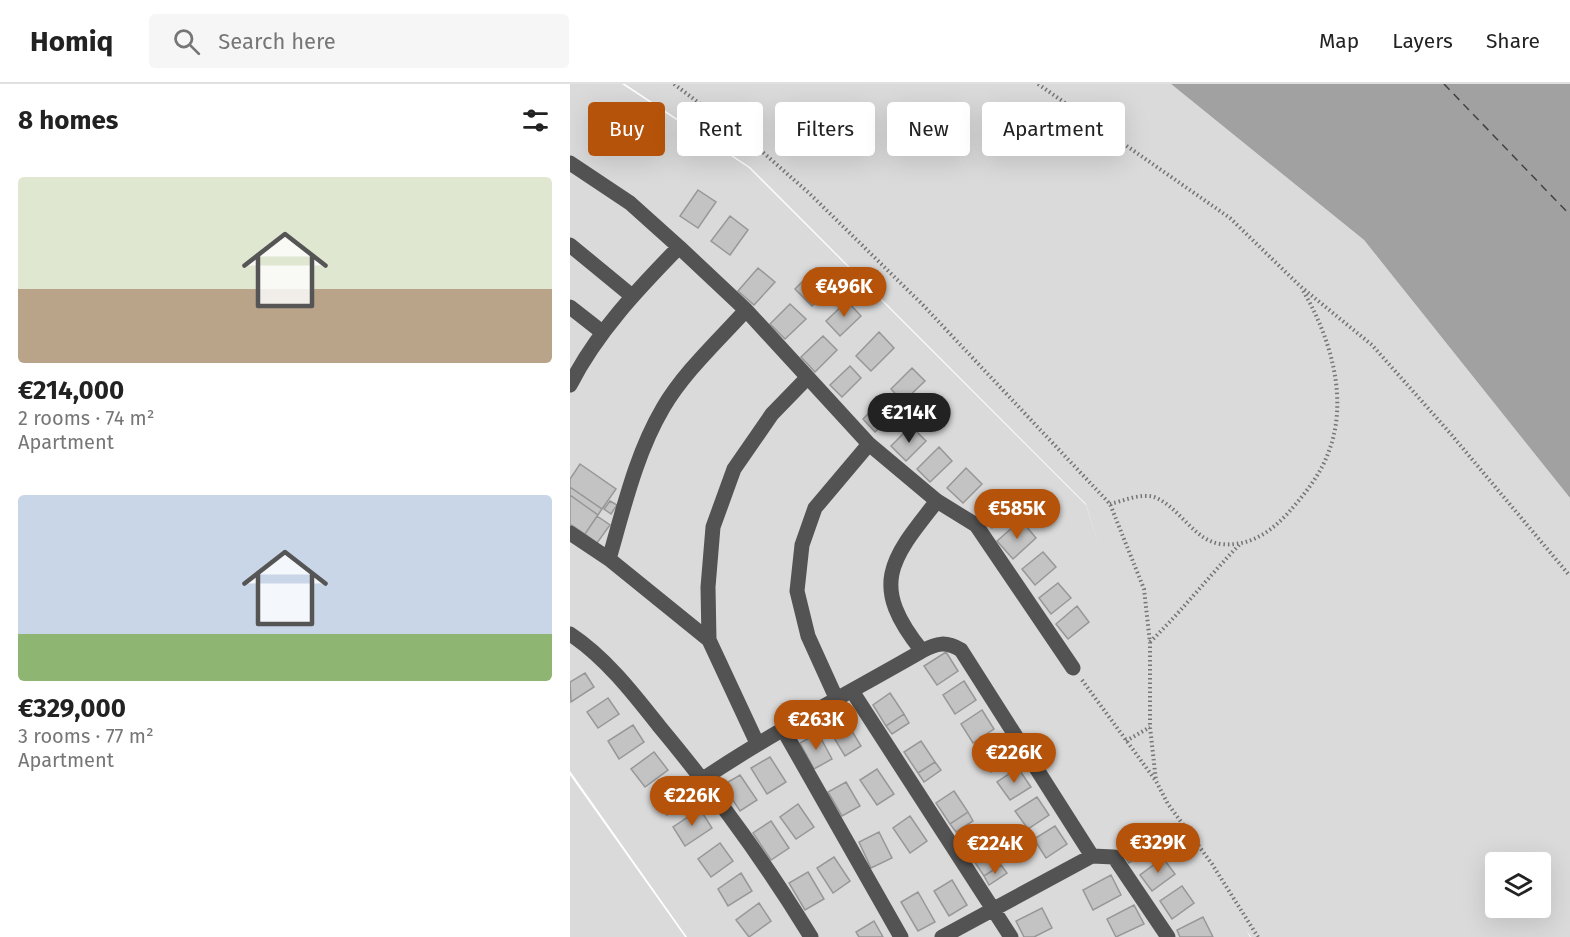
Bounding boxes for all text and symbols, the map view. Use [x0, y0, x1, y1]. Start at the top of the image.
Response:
search box [149, 14, 569, 68]
text: Homiq [30, 25, 113, 58]
icon: search [170, 25, 203, 58]
text: Search here [218, 28, 336, 55]
text: Map [1319, 28, 1359, 54]
text: Layers [1392, 28, 1453, 54]
text: Share [1486, 28, 1540, 54]
chip: Buy [588, 102, 665, 156]
chip: Rent [677, 102, 763, 156]
chip: Filters [775, 102, 875, 156]
chip: New [887, 102, 970, 156]
chip: Apartment [982, 102, 1125, 156]
icon: filters [519, 104, 552, 137]
text: 8 homes [18, 105, 118, 136]
icon: home [231, 216, 339, 324]
pin: €496K [802, 267, 886, 318]
text: €496K [815, 274, 873, 298]
text: €214,000 [18, 375, 124, 406]
pin: €214K [867, 393, 951, 444]
text: €214K [882, 400, 936, 424]
text: 2 rooms · 74 m² [18, 406, 155, 430]
text: Apartment [18, 430, 114, 454]
pin: €585K [975, 489, 1059, 540]
text: €585K [988, 496, 1046, 520]
icon: home [231, 534, 339, 642]
text: €329,000 [18, 693, 126, 724]
pin: €263K [774, 700, 858, 751]
text: €263K [788, 707, 844, 731]
text: 3 rooms · 77 m² [18, 724, 154, 748]
pin: €226K [972, 733, 1056, 784]
text: €226K [986, 740, 1042, 764]
text: Apartment [18, 748, 114, 772]
pin: €226K [650, 776, 734, 827]
text: €226K [664, 783, 720, 807]
pin: €329K [1116, 823, 1200, 874]
pin: €224K [953, 824, 1037, 875]
text: €329K [1130, 830, 1186, 854]
text: €224K [967, 831, 1023, 855]
map controls [1485, 852, 1551, 918]
button: layers [1485, 852, 1551, 918]

